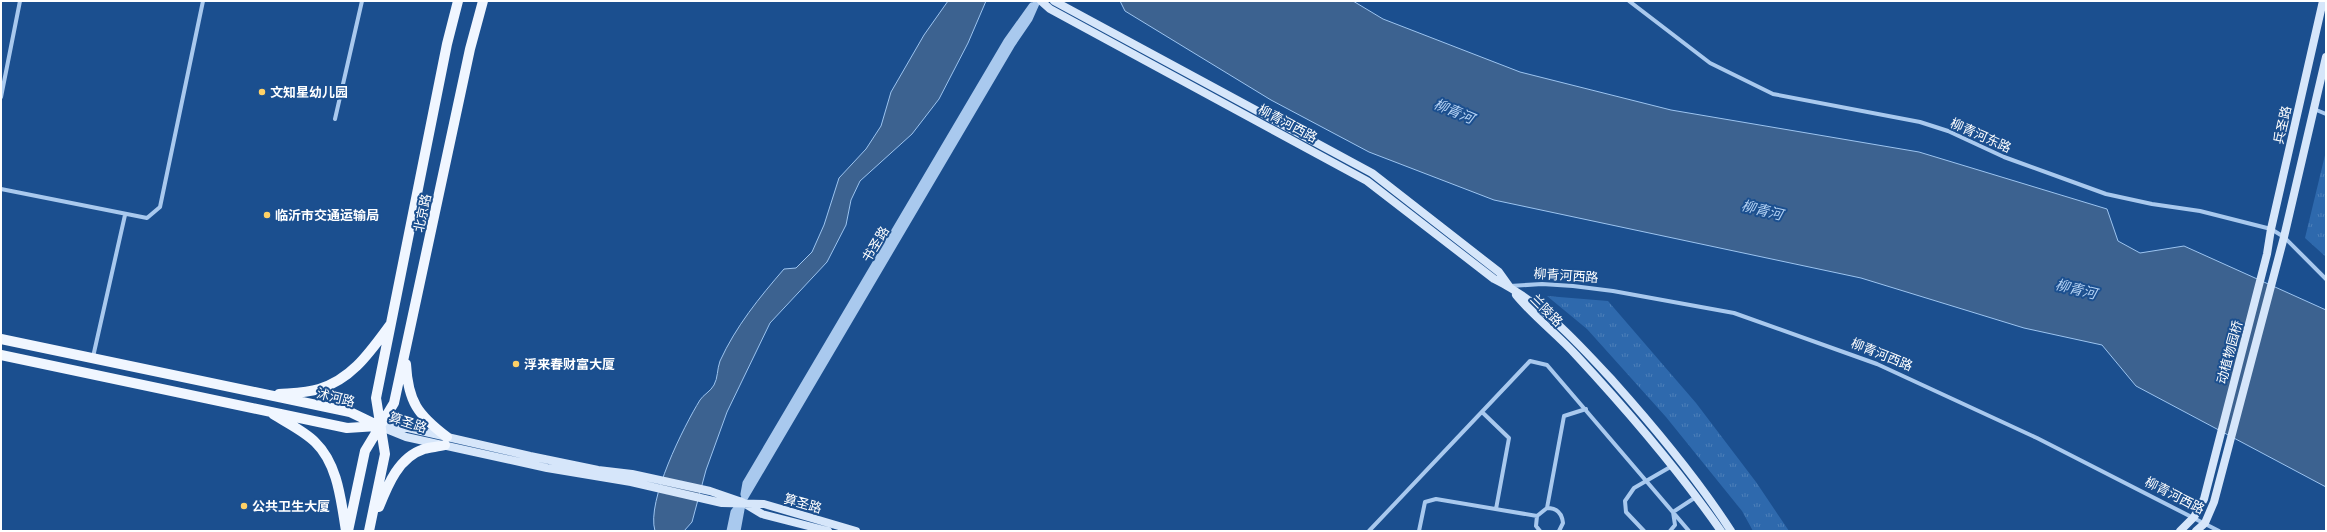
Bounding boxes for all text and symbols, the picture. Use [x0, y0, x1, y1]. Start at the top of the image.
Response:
place label: 文知星幼儿园 [270, 84, 348, 100]
marker: 文知星幼儿园 [257, 87, 267, 97]
water label: 柳青河 [1432, 95, 1480, 128]
street label: 柳青河西路 [1256, 101, 1320, 145]
street label: 兵圣路 [2270, 104, 2294, 146]
street label: 柳青河东路 [1948, 114, 2014, 156]
street label: 北京路 [410, 192, 434, 234]
water label: 柳青河 [1740, 196, 1787, 224]
place label: 临沂市交通运输局 [275, 207, 379, 223]
marker: 临沂市交通运输局 [262, 210, 272, 220]
street label: 书圣路 [858, 223, 892, 265]
street label: 柳青河西路 [1533, 265, 1599, 285]
water label: 柳青河 [2054, 275, 2101, 303]
street label: 兰陵路 [1528, 291, 1566, 329]
street label: 动植物园桥 [2213, 319, 2245, 385]
street label: 柳青河西路 [1849, 334, 1915, 374]
place label: 浮来春财富大厦 [524, 356, 615, 372]
marker: 浮来春财富大厦 [511, 359, 521, 369]
street label: 沭河路 [315, 385, 357, 409]
street label: 算圣路 [387, 408, 429, 436]
street label: 柳青河西路 [2142, 473, 2208, 517]
street label: 算圣路 [782, 490, 824, 516]
place label: 公共卫生大厦 [252, 498, 330, 514]
marker: 公共卫生大厦 [239, 501, 249, 511]

